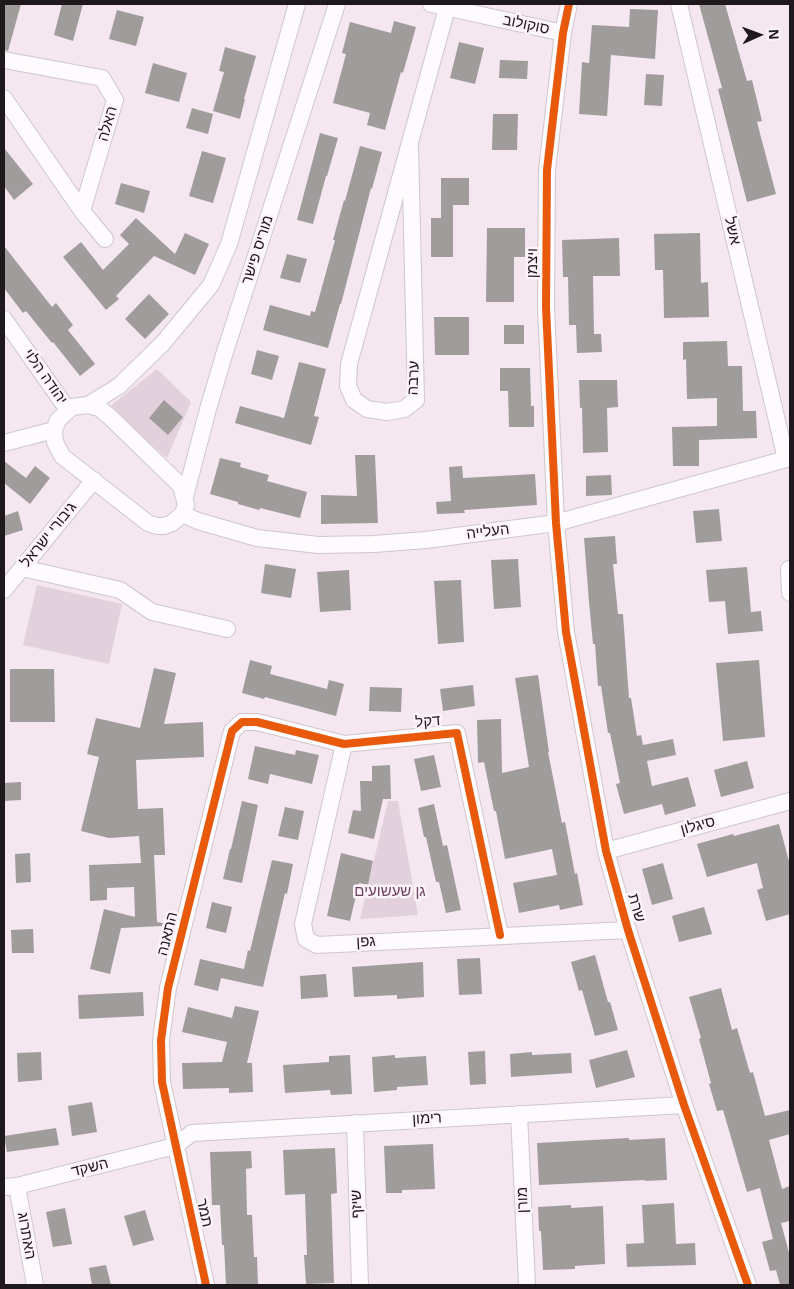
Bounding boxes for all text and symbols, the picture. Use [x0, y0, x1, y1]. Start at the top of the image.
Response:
north arrow [734, 10, 784, 60]
street label: סוקולוב [501, 11, 551, 39]
text: N [766, 29, 782, 40]
street label: האלה [94, 104, 122, 144]
street label: מוריס פישר [238, 213, 278, 287]
street label: אשל [720, 215, 744, 247]
street label: ויצמן [524, 248, 542, 278]
street label: יהודה הלוי [19, 346, 71, 408]
street label: ערבה [404, 360, 424, 396]
street label: גיבורי ישראל [17, 499, 81, 571]
street label: העלייה [465, 520, 511, 544]
street label: דקל [415, 712, 441, 732]
street label: סיגלון [679, 813, 717, 839]
park label: גן שעשועים [354, 883, 426, 901]
street label: שרת [623, 892, 649, 924]
street label: התאנה [154, 910, 182, 958]
street label: גפן [356, 933, 376, 951]
street label: רימון [412, 1109, 442, 1129]
street label: השקד [70, 1155, 110, 1181]
street label: מורן [514, 1187, 532, 1213]
street label: שיזף [348, 1189, 366, 1219]
street label: תמר [192, 1197, 216, 1229]
street label: האתרוג [13, 1211, 39, 1261]

